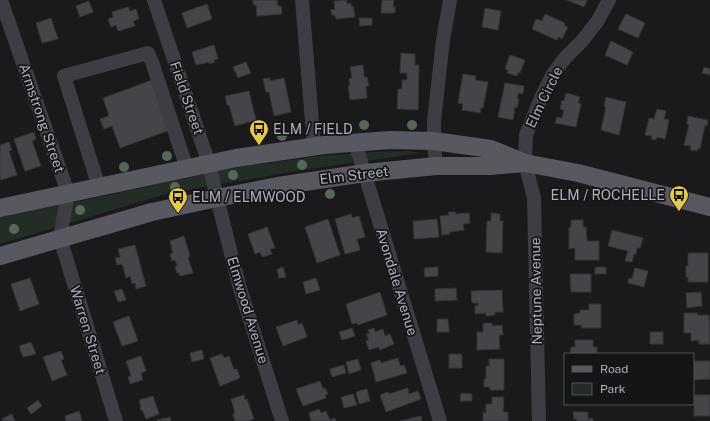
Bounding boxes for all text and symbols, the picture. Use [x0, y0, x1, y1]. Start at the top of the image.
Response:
street label: Field Street [167, 59, 207, 137]
street label: Armstrong Street [16, 61, 68, 175]
street label: Elm Circle [522, 64, 566, 130]
bus stop icon: ELM / FIELD [248, 118, 270, 146]
place label: ELM / FIELD [273, 121, 353, 137]
street label: Elm Street [319, 163, 389, 187]
bus stop icon: ELM / ROCHELLE [668, 184, 690, 212]
bus stop icon: ELM / ELMWOOD [167, 186, 189, 214]
place label: ELM / ROCHELLE [550, 187, 665, 203]
place label: ELM / ELMWOOD [192, 189, 306, 205]
street label: Avondale Avenue [373, 226, 421, 338]
street label: Neptune Avenue [527, 237, 545, 345]
street label: Elmwood Avenue [224, 255, 272, 365]
street label: Warren Street [67, 284, 109, 376]
legend [564, 353, 694, 405]
text: Road [600, 362, 628, 376]
text: Park [600, 382, 626, 396]

